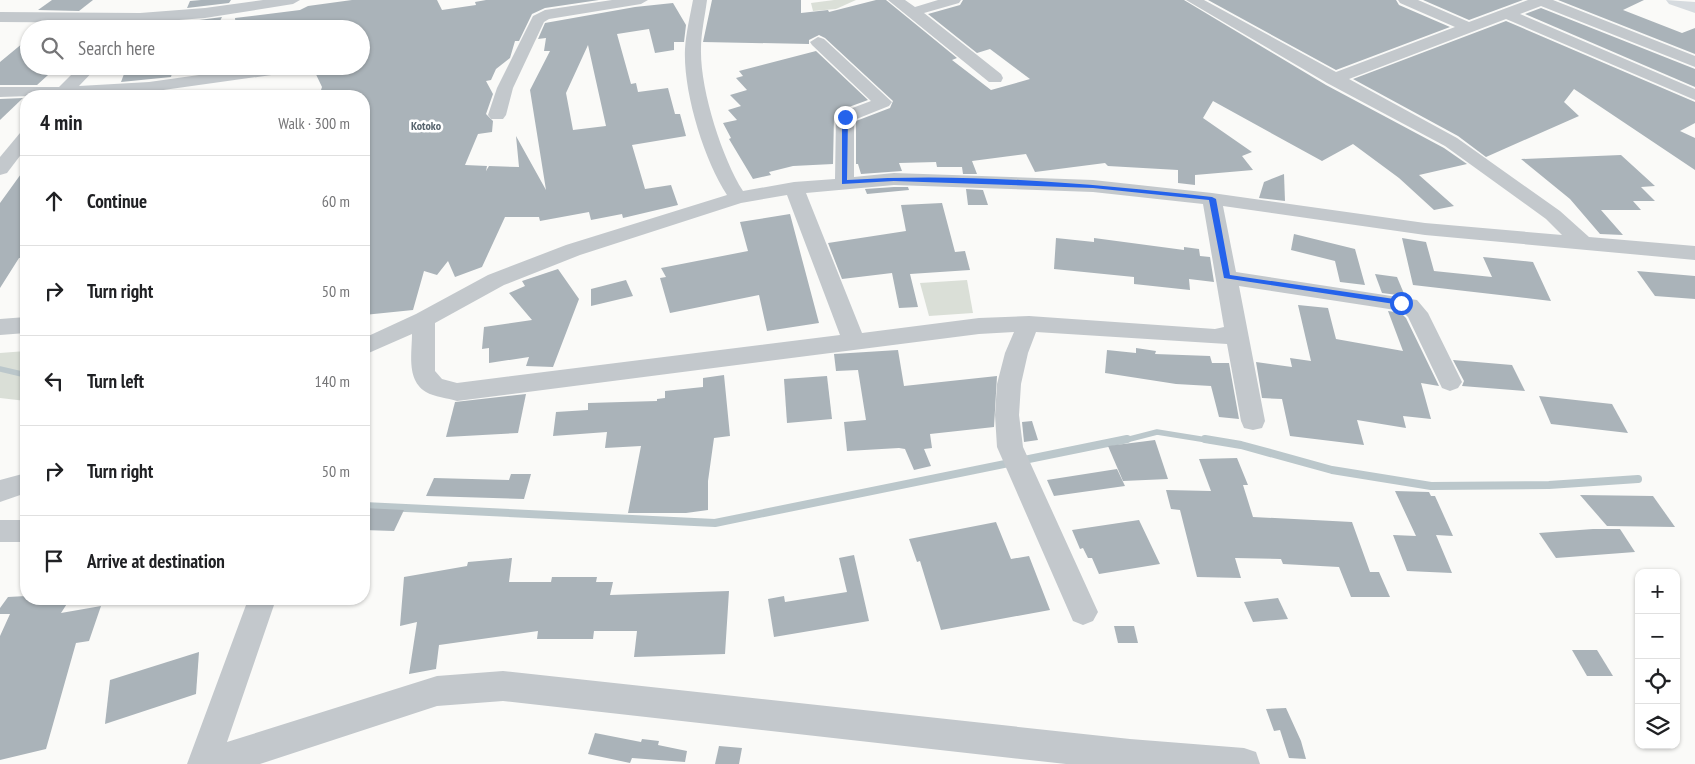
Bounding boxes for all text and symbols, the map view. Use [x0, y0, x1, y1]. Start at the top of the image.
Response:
search box [20, 20, 370, 75]
icon: search [38, 34, 66, 62]
text: Search here [78, 36, 155, 60]
route end [834, 106, 857, 129]
text: 4 min [40, 109, 82, 136]
text: Walk · 300 m [278, 113, 350, 133]
district label: Kotoko [411, 118, 442, 133]
icon: ahead [40, 187, 68, 215]
text: Continue [87, 189, 147, 213]
text: 60 m [322, 191, 350, 211]
icon: right [40, 277, 68, 305]
text: Turn right [87, 279, 153, 303]
text: 50 m [322, 281, 350, 301]
route start [1390, 292, 1413, 315]
icon: left [40, 367, 68, 395]
text: Turn left [87, 369, 144, 393]
text: 140 m [315, 371, 350, 391]
icon: right [40, 457, 68, 485]
text: Turn right [87, 459, 153, 483]
text: 50 m [322, 461, 350, 481]
icon: arrive [40, 547, 68, 575]
text: Arrive at destination [87, 549, 225, 573]
map controls [1635, 569, 1680, 749]
button: + [1635, 569, 1680, 614]
button: − [1635, 614, 1680, 659]
button: locate [1635, 659, 1680, 704]
button: layers [1635, 704, 1680, 749]

